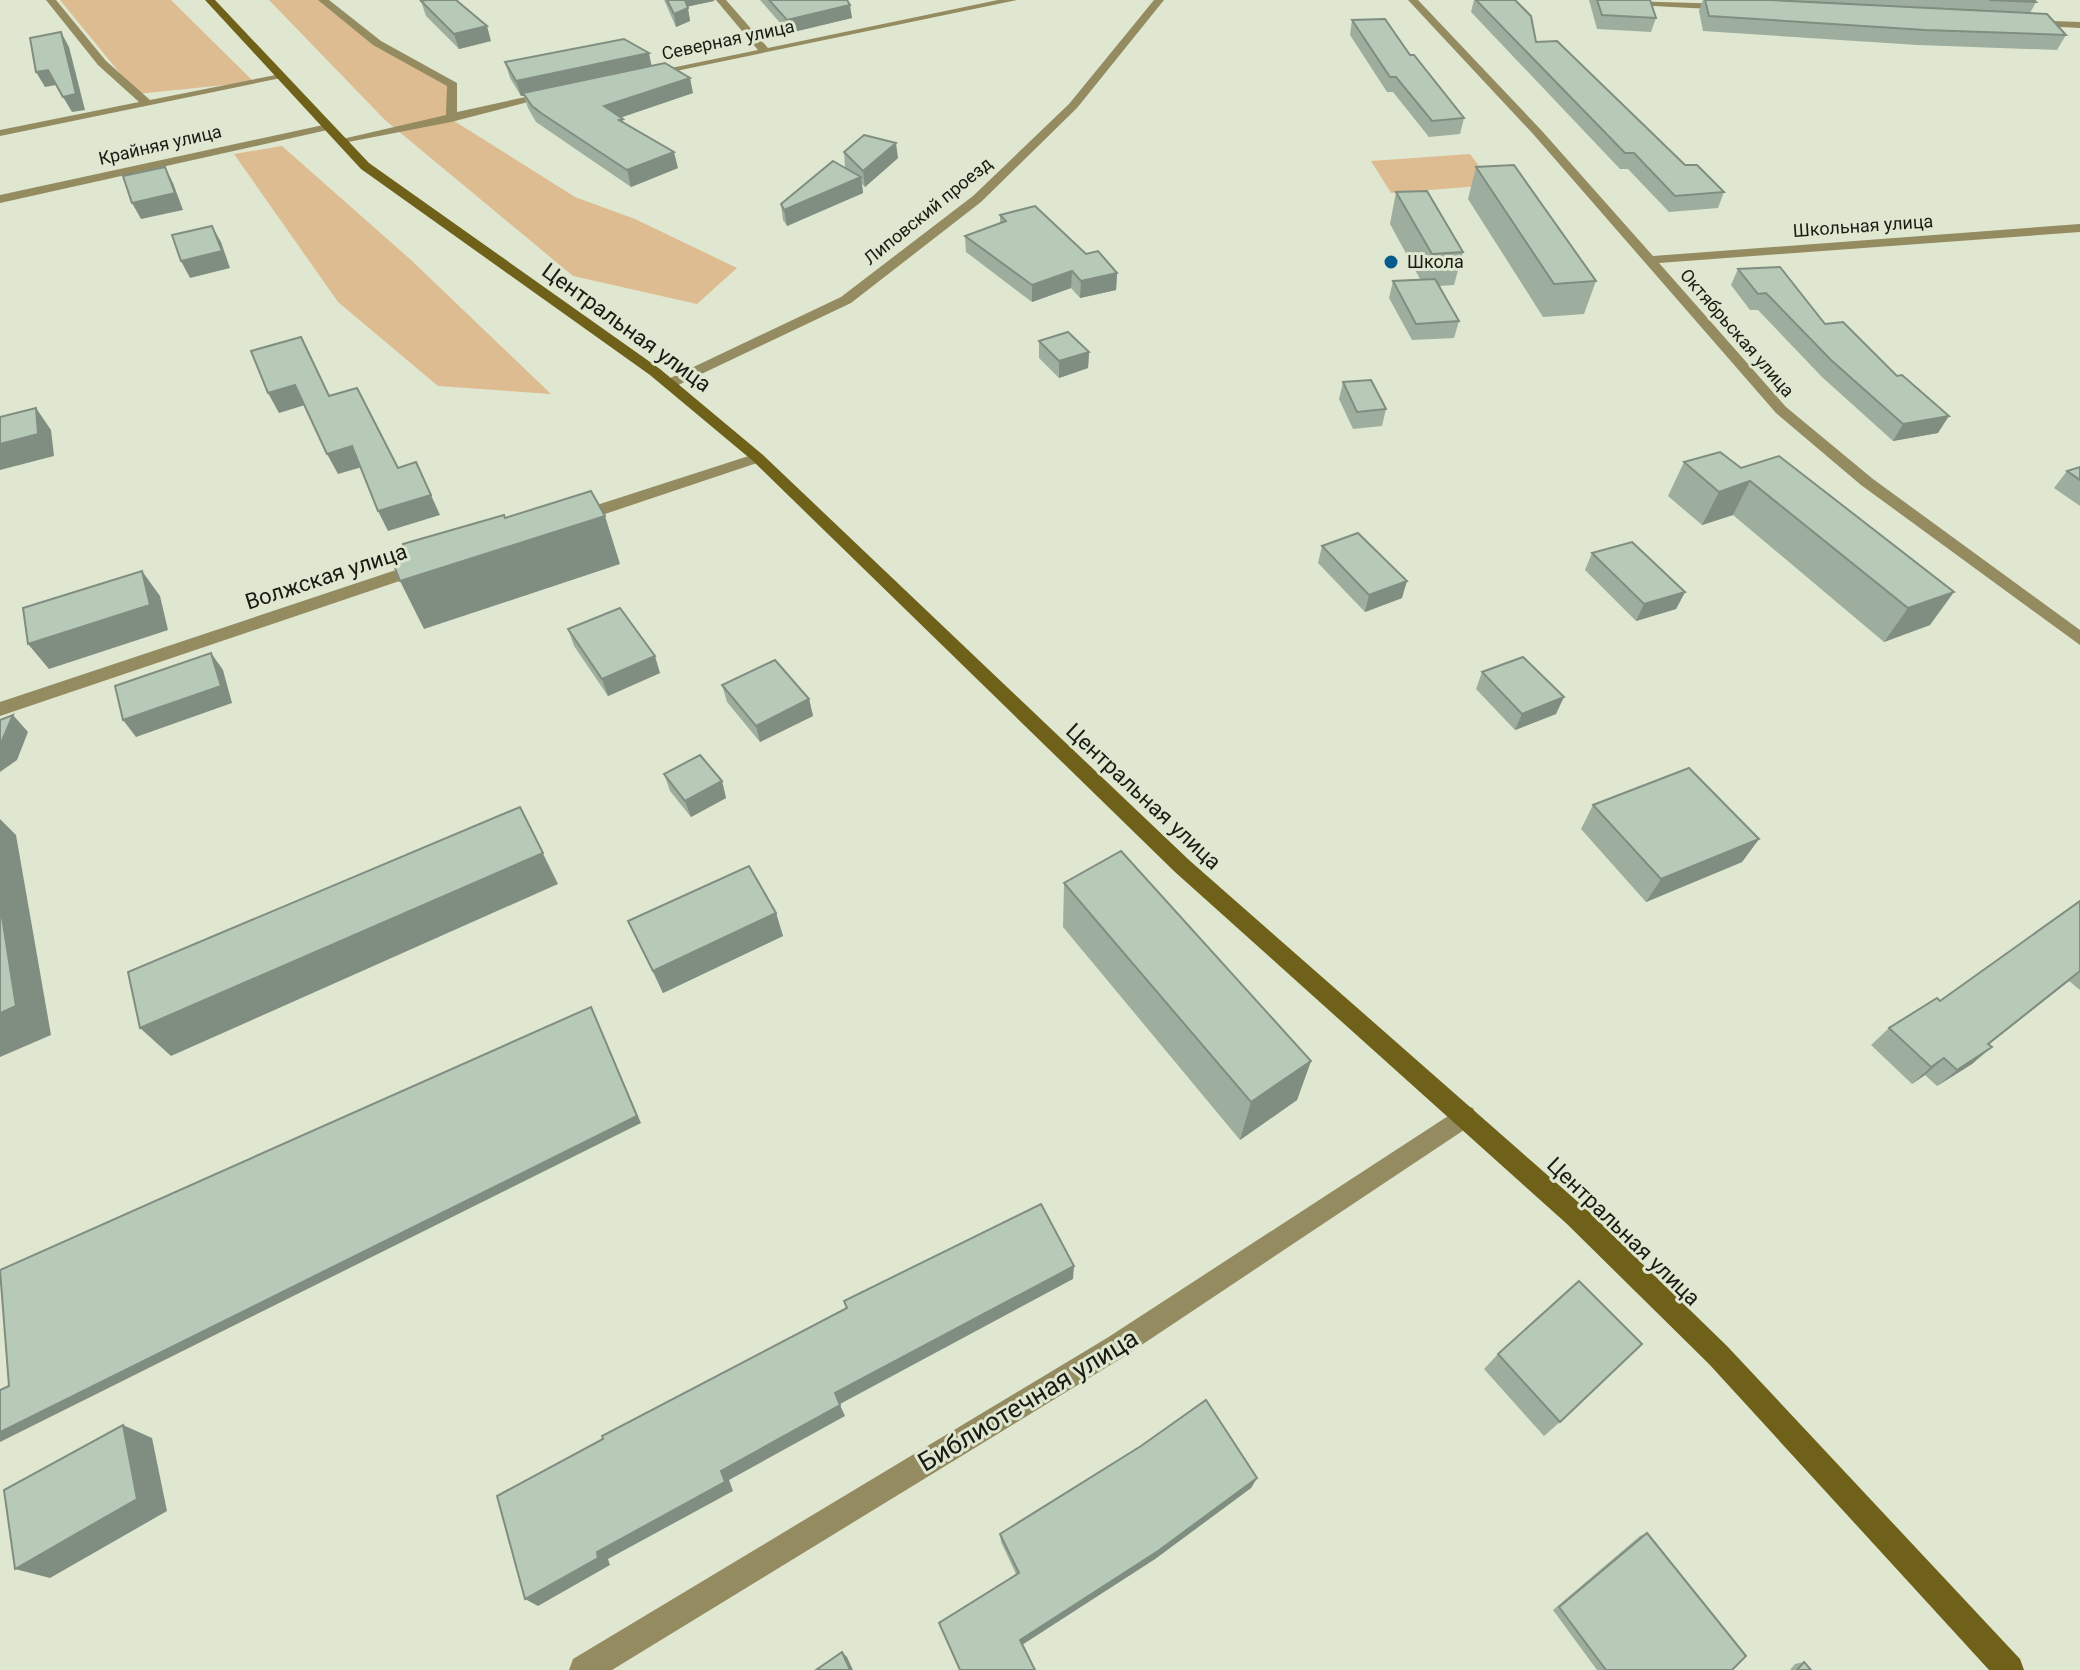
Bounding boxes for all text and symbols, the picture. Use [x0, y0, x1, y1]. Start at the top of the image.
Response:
street label: Северная улица [660, 15, 796, 64]
street label: Крайняя улица [96, 120, 223, 169]
street label: Липовский проезд [859, 152, 996, 269]
street label: Школьная улица [1792, 210, 1934, 241]
place label: Школа [1407, 251, 1464, 272]
marker: Школа [1382, 253, 1400, 271]
street label: Центральная улица [537, 258, 716, 397]
street label: Октябрьская улица [1676, 264, 1799, 401]
street label: Волжская улица [242, 539, 410, 614]
street label: Центральная улица [1061, 718, 1226, 875]
street label: Центральная улица [1542, 1152, 1705, 1311]
street label: Библиотечная улица [913, 1323, 1143, 1477]

